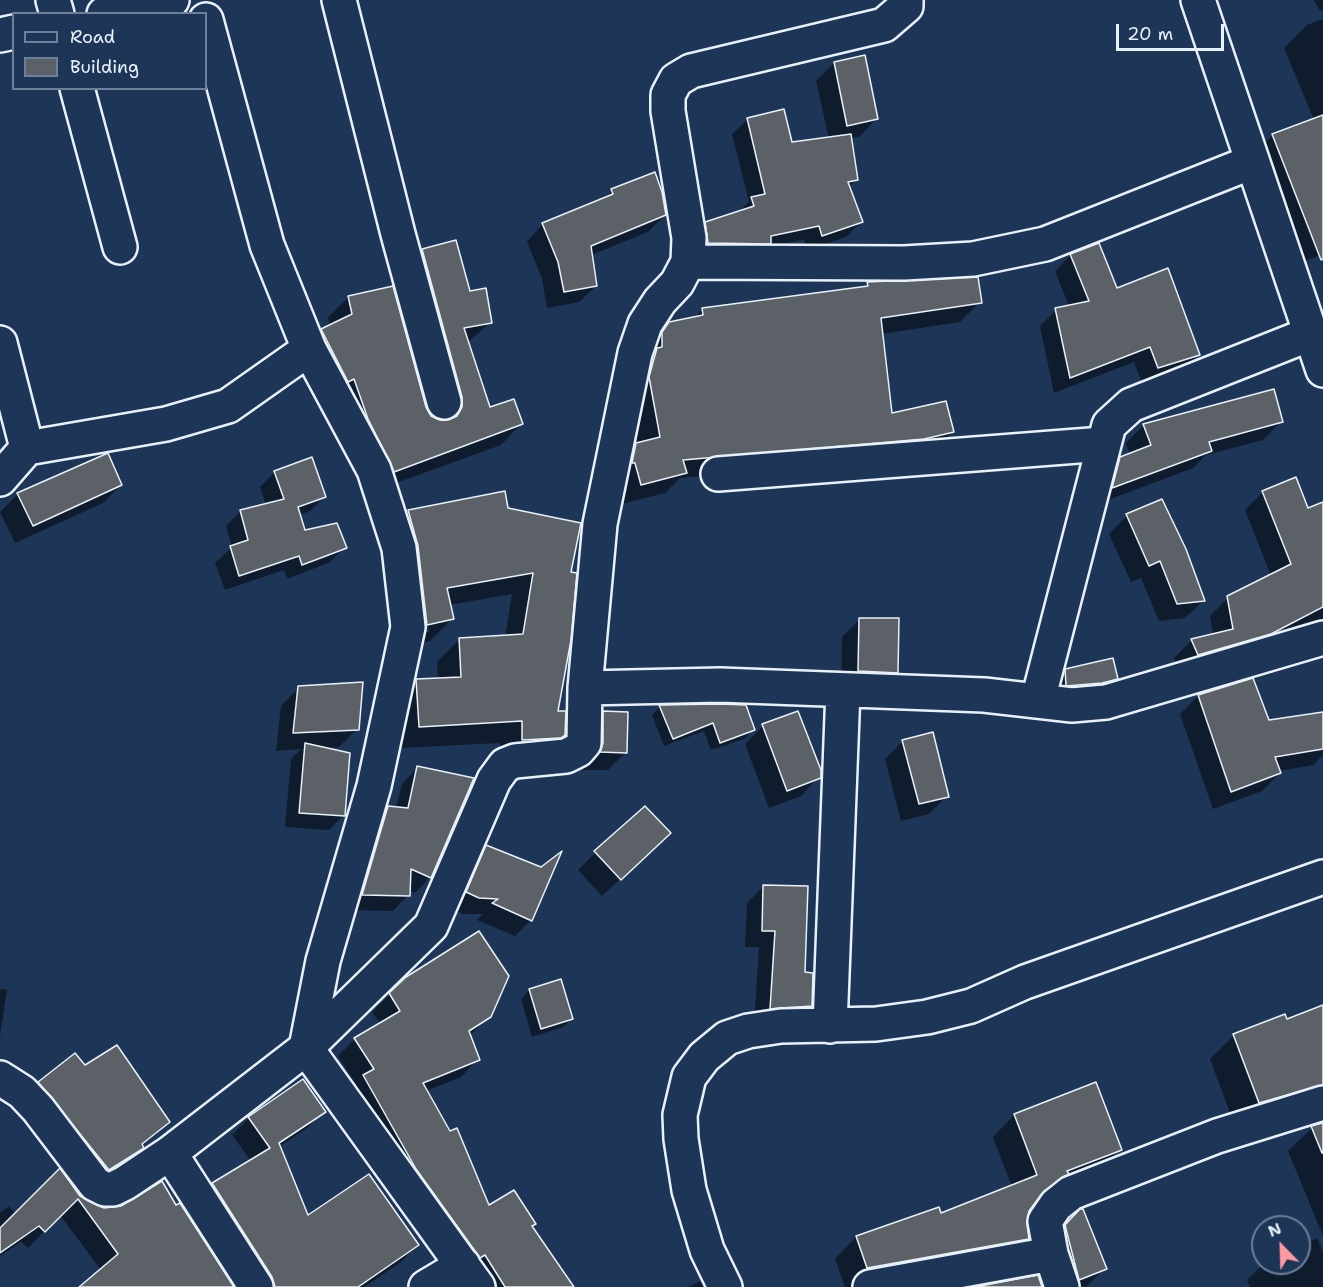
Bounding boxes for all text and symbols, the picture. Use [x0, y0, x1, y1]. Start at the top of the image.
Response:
legend [12, 12, 207, 90]
scale bar [1119, 12, 1227, 50]
text: 20 m [1127, 22, 1173, 46]
text: Road [70, 25, 115, 49]
text: Building [70, 55, 139, 79]
north arrow [1251, 1215, 1311, 1275]
text: N [1265, 1218, 1284, 1242]

